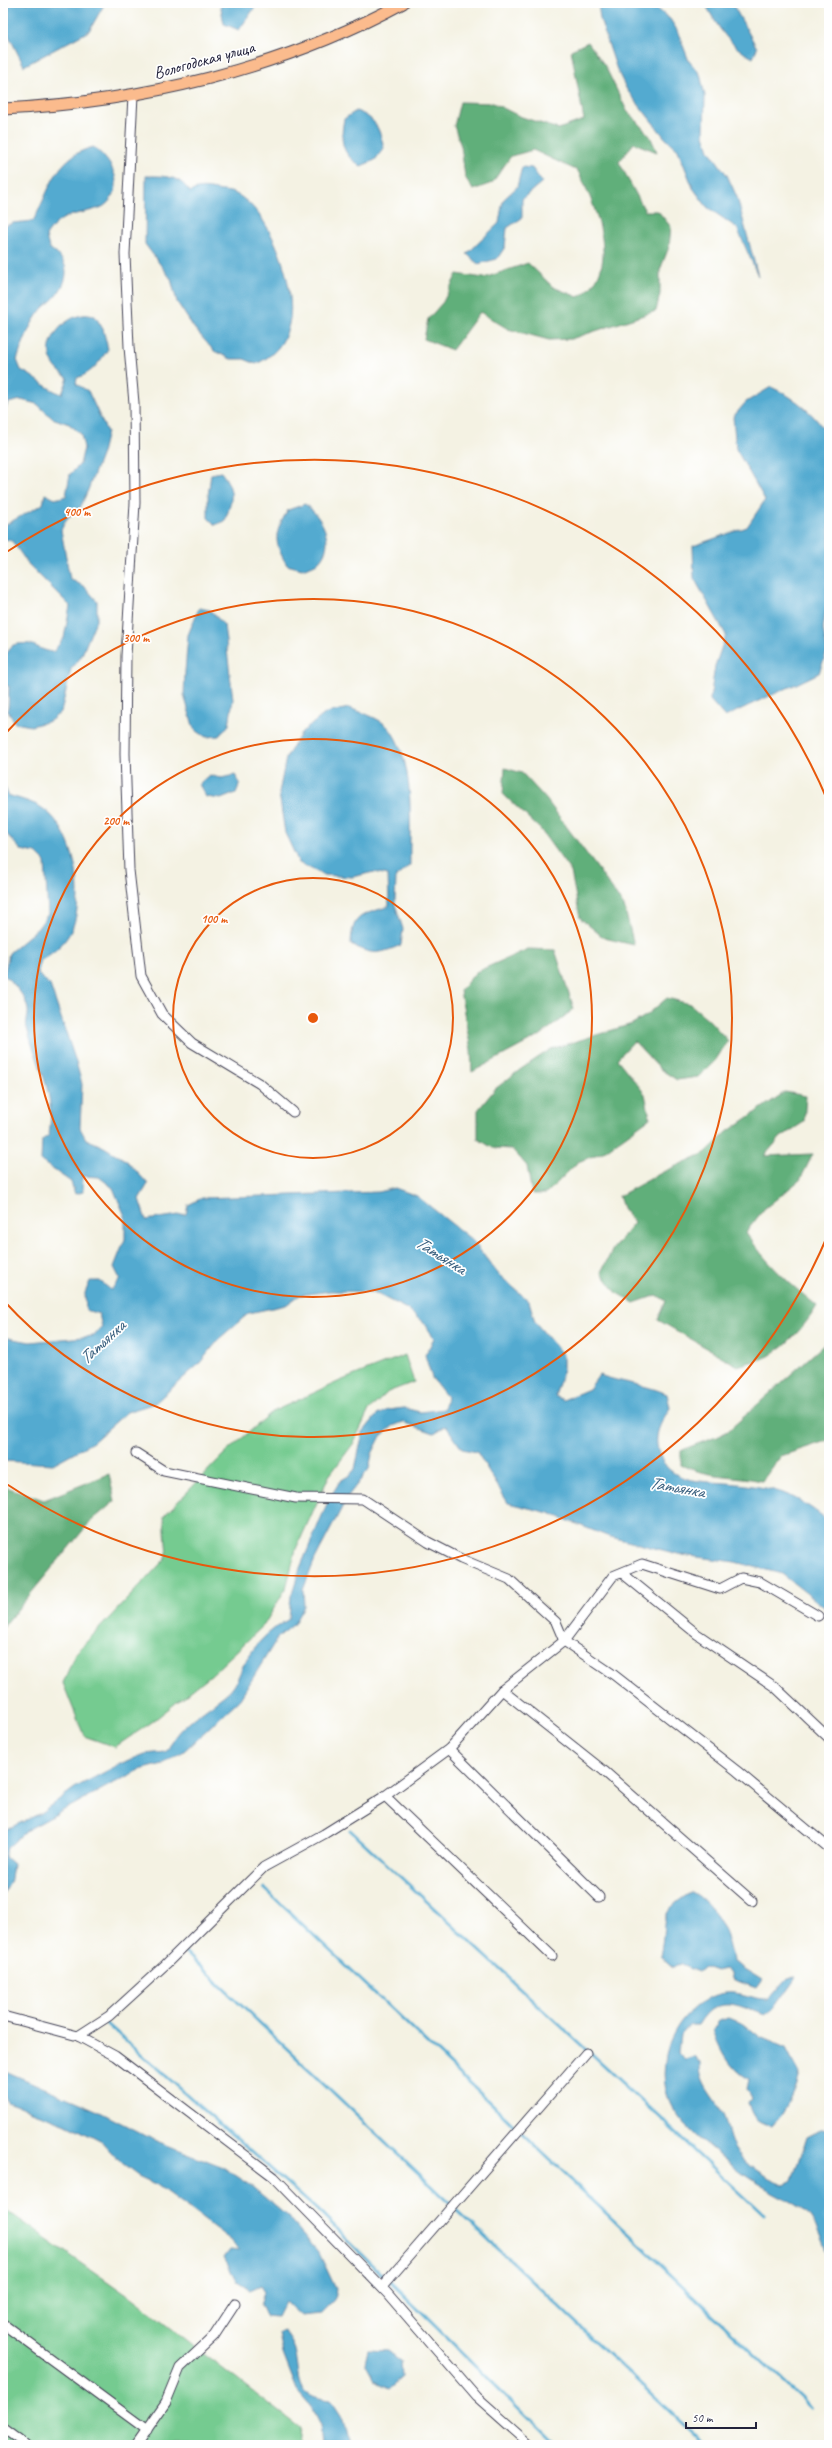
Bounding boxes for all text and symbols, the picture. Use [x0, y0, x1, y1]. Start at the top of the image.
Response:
street label: Вологодская улица [151, 36, 258, 84]
text: 400 m [64, 504, 91, 520]
text: 300 m [123, 630, 150, 646]
text: 200 m [103, 813, 130, 829]
text: 100 m [201, 911, 228, 927]
centre of rings [306, 1011, 320, 1025]
water label: Татьянка [412, 1231, 473, 1280]
water label: Татьянка [74, 1313, 132, 1369]
water label: Татьянка [648, 1471, 709, 1503]
scale bar [686, 2404, 756, 2430]
text: 50 m [692, 2410, 714, 2426]

